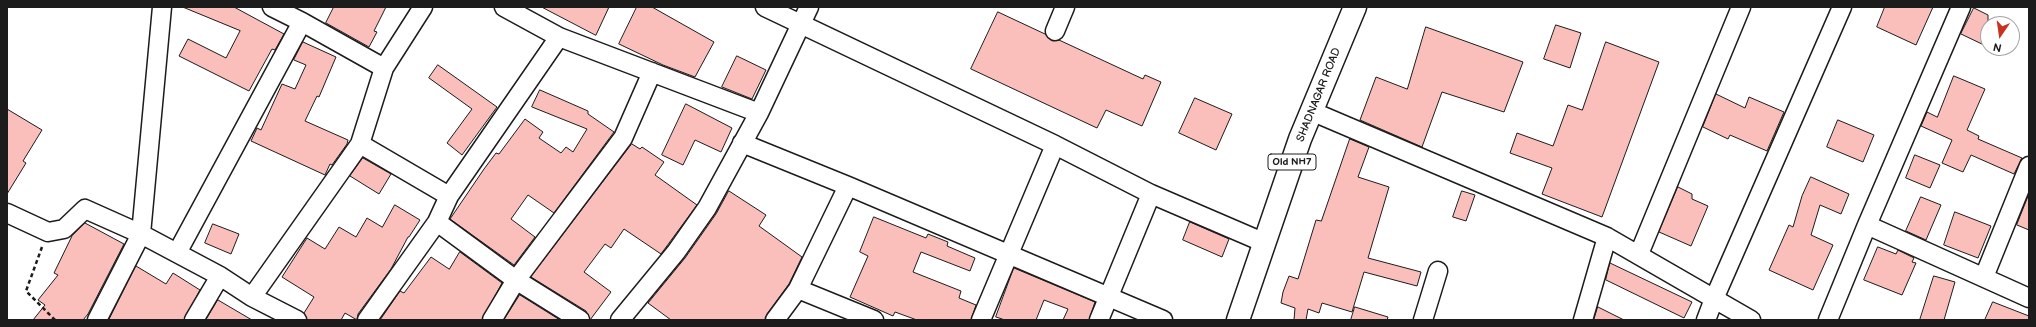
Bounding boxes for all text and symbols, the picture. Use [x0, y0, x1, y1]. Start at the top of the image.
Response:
north arrow [1980, 16, 2020, 56]
text: N [1992, 40, 2003, 54]
street label: SHADNAGAR ROAD [1294, 46, 1344, 144]
road number: Old NH7 [1268, 154, 1316, 170]

